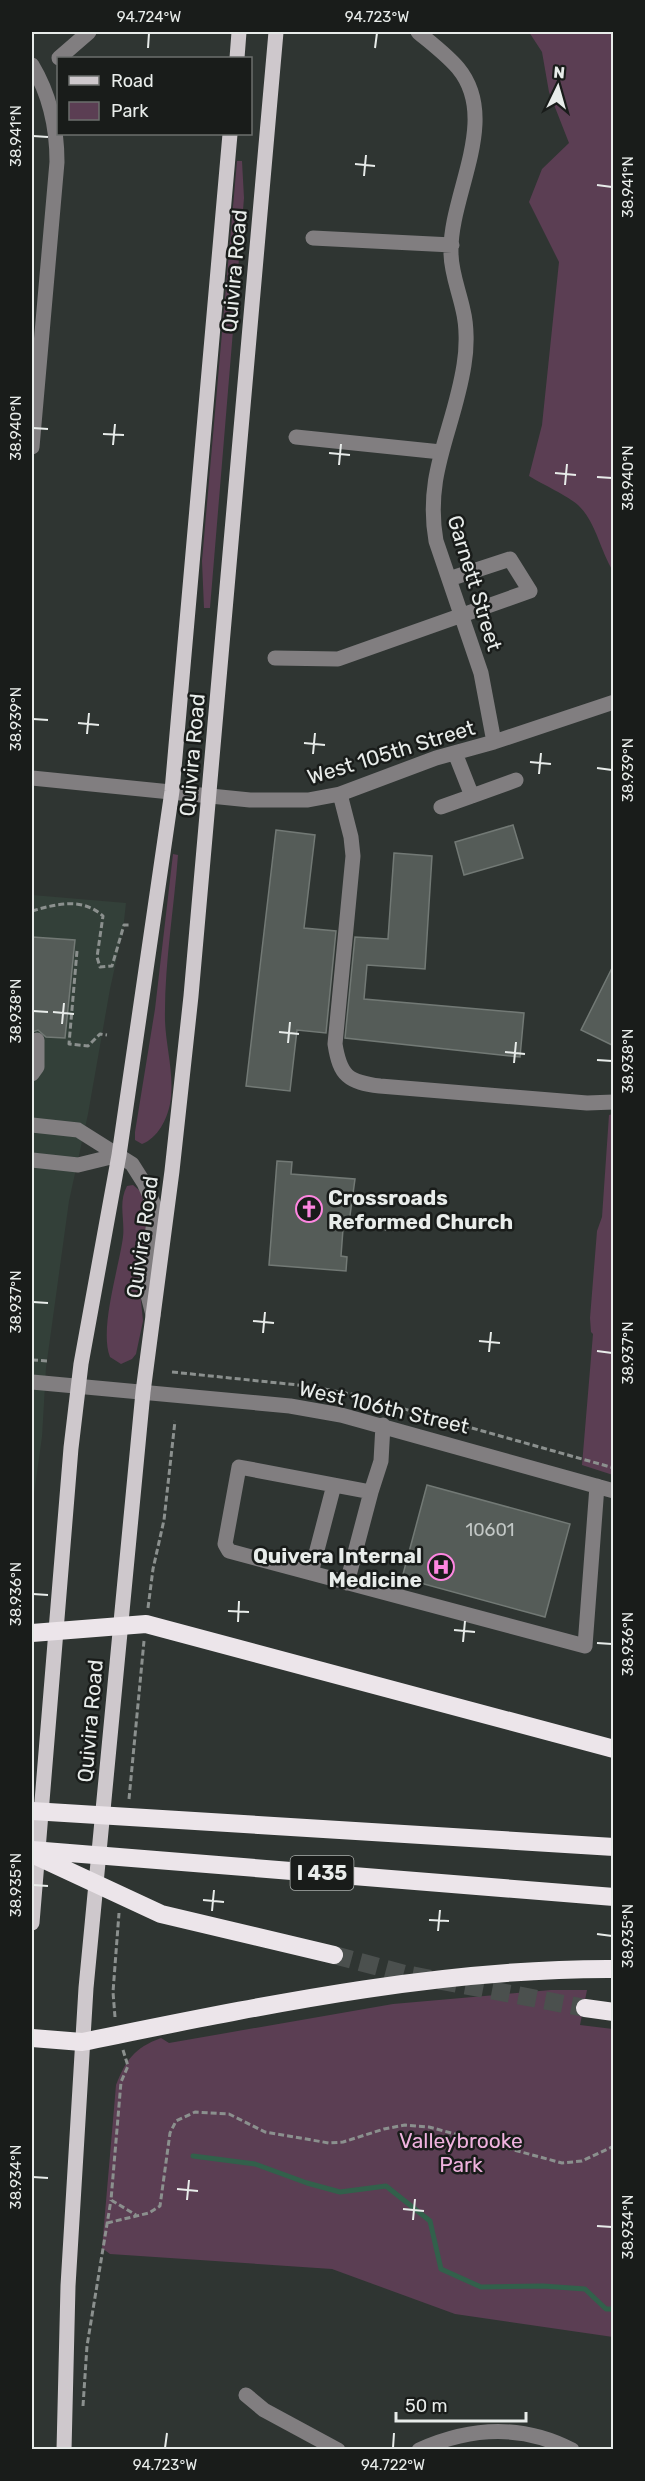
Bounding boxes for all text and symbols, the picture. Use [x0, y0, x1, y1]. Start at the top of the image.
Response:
text: 94.724°W [117, 8, 181, 26]
text: 94.723°W [345, 8, 409, 26]
legend [57, 57, 252, 135]
north arrow [528, 57, 588, 117]
text: N [553, 63, 566, 83]
text: Road [111, 70, 154, 92]
text: Park [111, 100, 149, 122]
text: 38.941°N [7, 105, 25, 167]
text: 38.941°N [619, 156, 637, 218]
street label: Quivira Road [216, 209, 252, 333]
text: 38.940°N [7, 395, 25, 461]
text: 38.940°N [619, 445, 637, 511]
street label: Garnett Street [442, 512, 508, 654]
text: 38.939°N [7, 687, 25, 751]
street label: Quivira Road [174, 693, 210, 817]
street label: West 105th Street [304, 715, 478, 789]
text: 38.939°N [619, 738, 637, 802]
text: 38.938°N [7, 979, 25, 1043]
text: 38.938°N [619, 1029, 637, 1093]
street label: Quivira Road [121, 1174, 163, 1300]
place label: Crossroads Reformed Church [328, 1185, 513, 1234]
church icon: Crossroads Reformed Church [294, 1194, 324, 1224]
text: 38.937°N [7, 1270, 25, 1334]
text: 38.937°N [619, 1321, 637, 1385]
street label: West 106th Street [296, 1375, 472, 1439]
house number: 10601 [465, 1519, 515, 1541]
place label: Quivera Internal Medicine [253, 1543, 422, 1592]
hospital icon: Quivera Internal Medicine [426, 1552, 456, 1582]
text: 38.936°N [7, 1562, 25, 1626]
text: 38.936°N [619, 1612, 637, 1676]
street label: Quivira Road [72, 1659, 108, 1783]
text: 38.935°N [7, 1853, 25, 1917]
road number: I 435 [290, 1856, 354, 1890]
text: 38.935°N [619, 1904, 637, 1968]
park label: Valleybrooke Park [399, 2128, 523, 2177]
text: 38.934°N [7, 2145, 25, 2209]
text: 38.934°N [619, 2195, 637, 2259]
scale bar [396, 2385, 526, 2423]
text: 50 m [405, 2395, 448, 2417]
text: 94.723°W [133, 2456, 197, 2474]
text: 94.722°W [361, 2456, 425, 2474]

